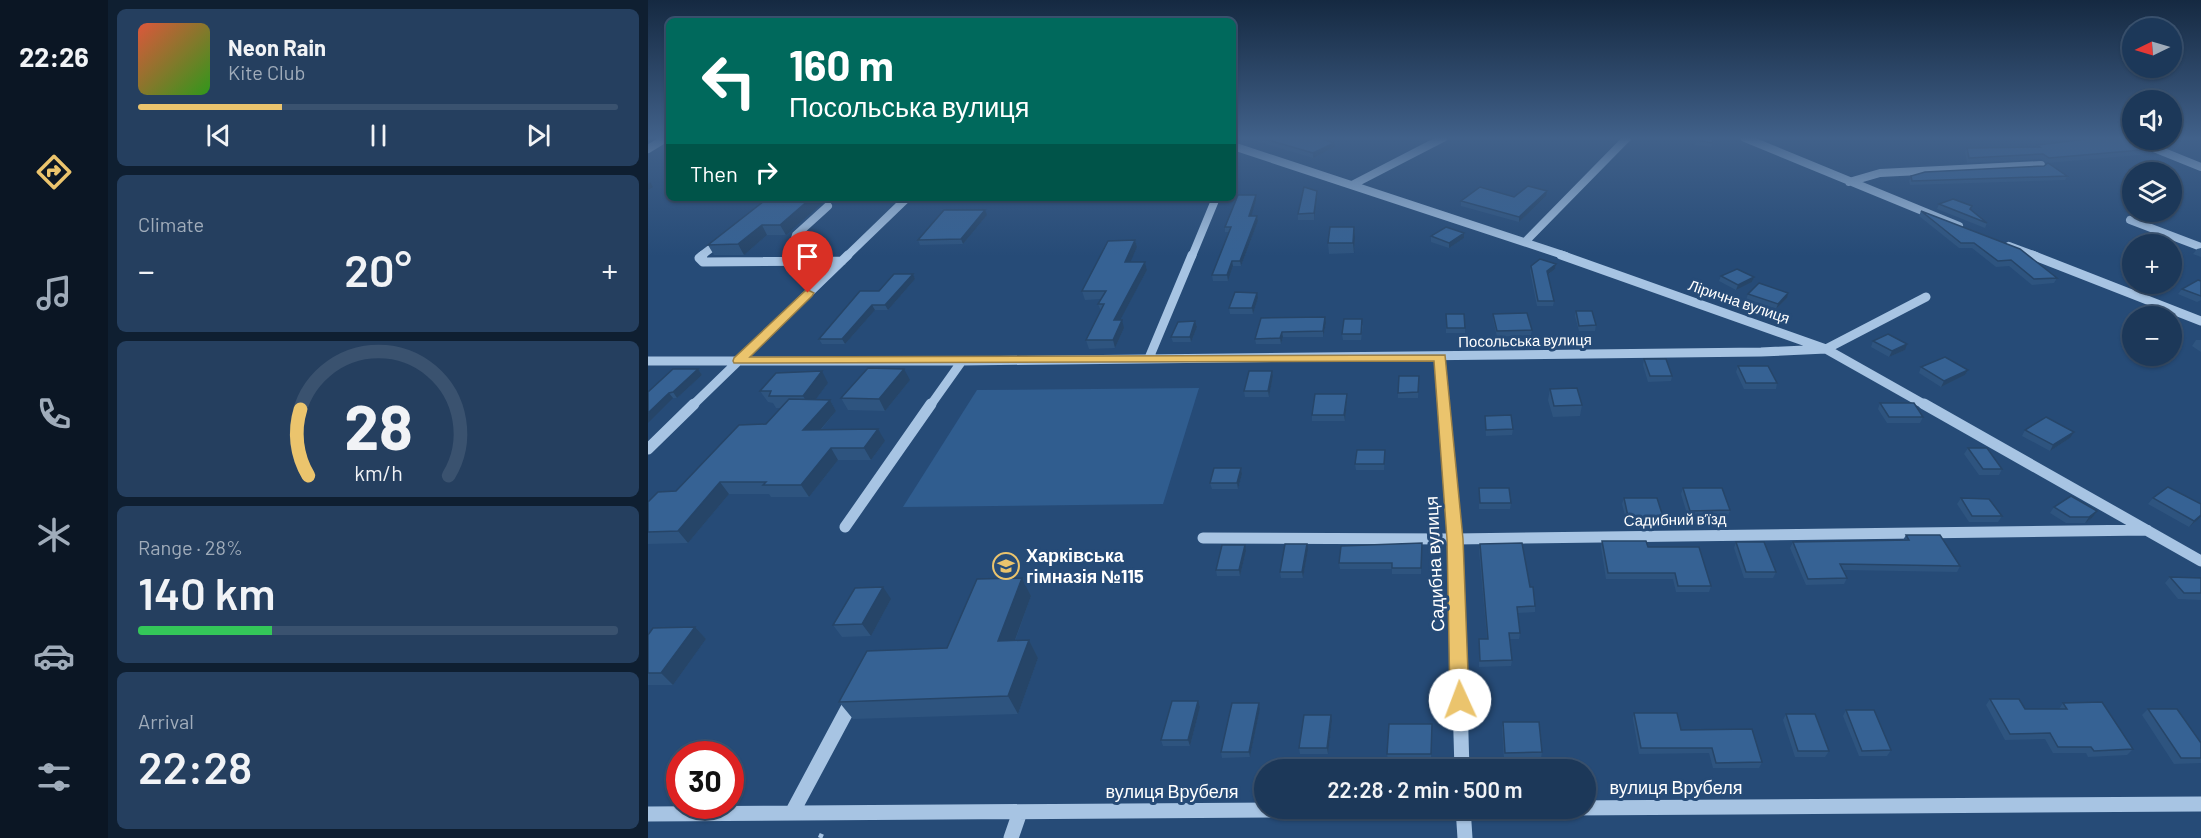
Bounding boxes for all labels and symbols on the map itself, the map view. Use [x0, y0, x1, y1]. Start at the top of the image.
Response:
north arrow [2122, 18, 2182, 78]
pin [782, 231, 833, 293]
street label: Лірична вулиця [1686, 275, 1792, 327]
street label: Посольська вулиця [1458, 330, 1592, 350]
street label: Садибна вулиця [1419, 496, 1449, 633]
street label: Садибний в’їзд [1624, 509, 1727, 529]
place label: Харківська гімназія №115 [1026, 544, 1144, 587]
school or university icon: Харківська гімназія №115 [991, 551, 1021, 581]
position arrow [1428, 668, 1492, 732]
speed limit sign: 30 [666, 741, 744, 819]
street label: вулиця Врубеля [1610, 776, 1742, 798]
street label: вулиця Врубеля [1106, 780, 1238, 802]

